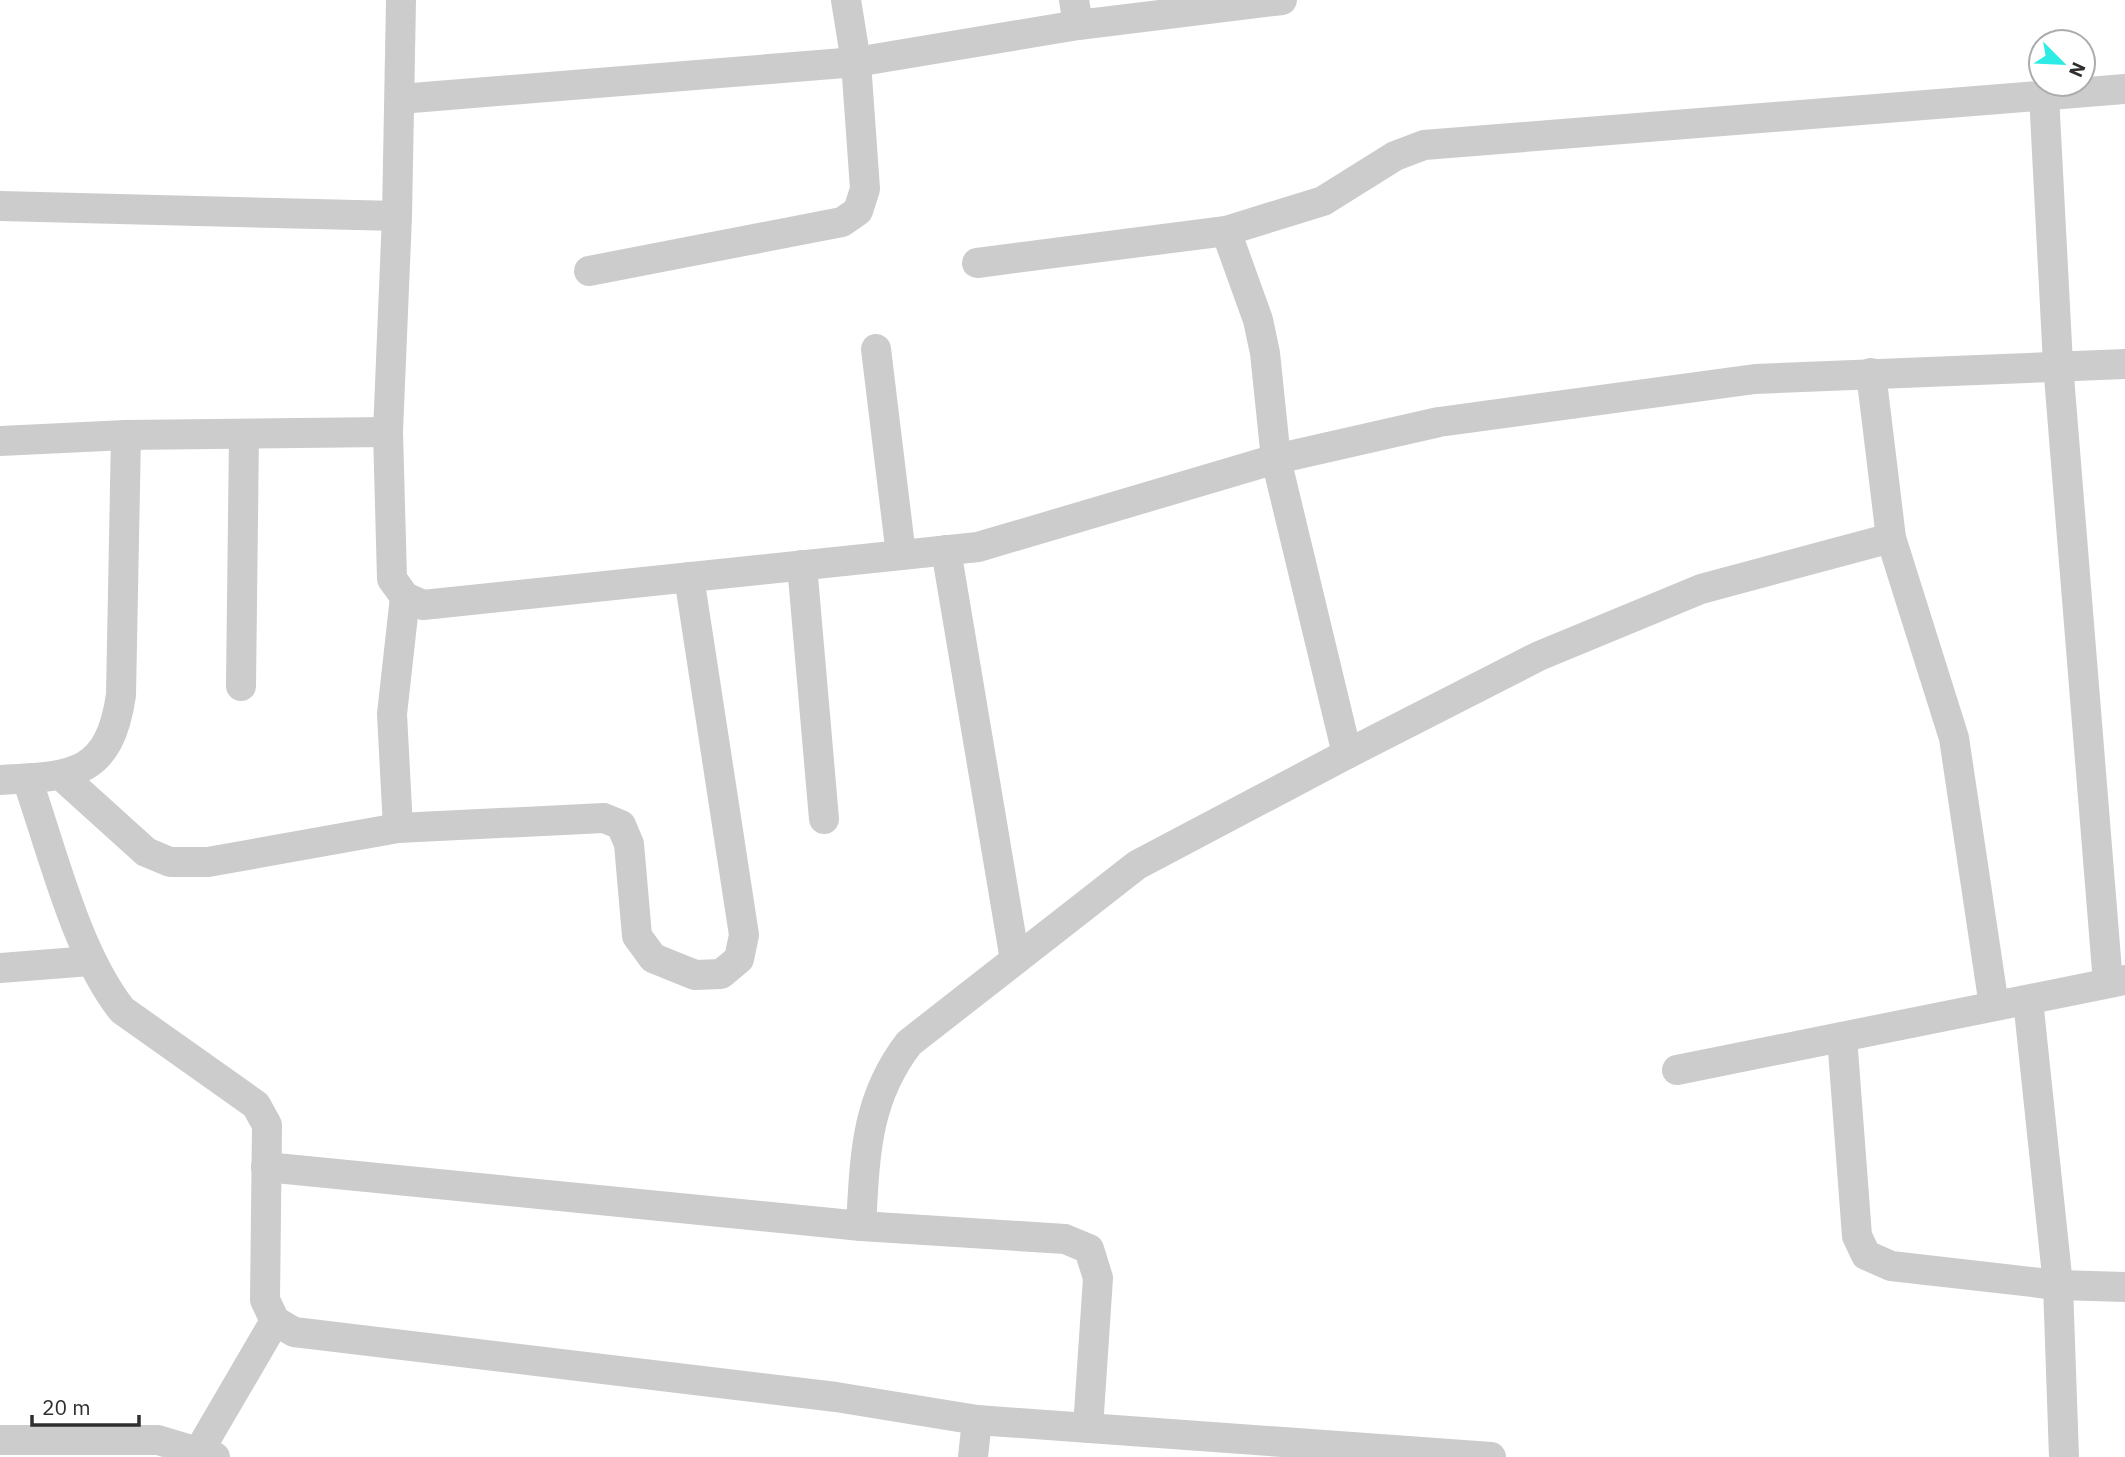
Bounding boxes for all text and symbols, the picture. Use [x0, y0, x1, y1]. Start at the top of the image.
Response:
north arrow [2027, 28, 2097, 98]
text: N [2064, 59, 2091, 81]
scale bar [32, 1384, 138, 1428]
text: 20 m [42, 1393, 91, 1421]

